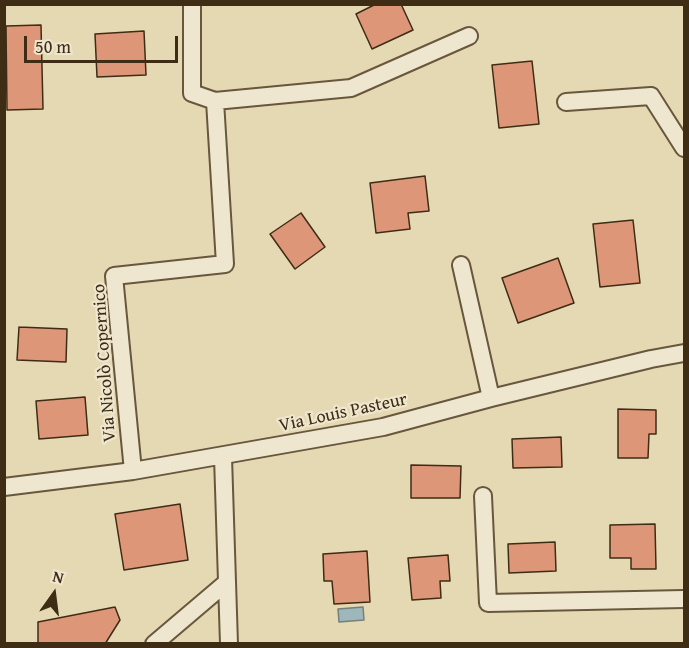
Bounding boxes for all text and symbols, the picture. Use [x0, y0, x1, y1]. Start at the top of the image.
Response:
scale bar [27, 24, 182, 62]
text: 50 m [35, 33, 71, 60]
street label: Via Nicolò Copernico [89, 283, 121, 443]
street label: Via Louis Pasteur [277, 389, 409, 437]
north arrow [24, 564, 84, 624]
text: N [50, 564, 66, 589]

